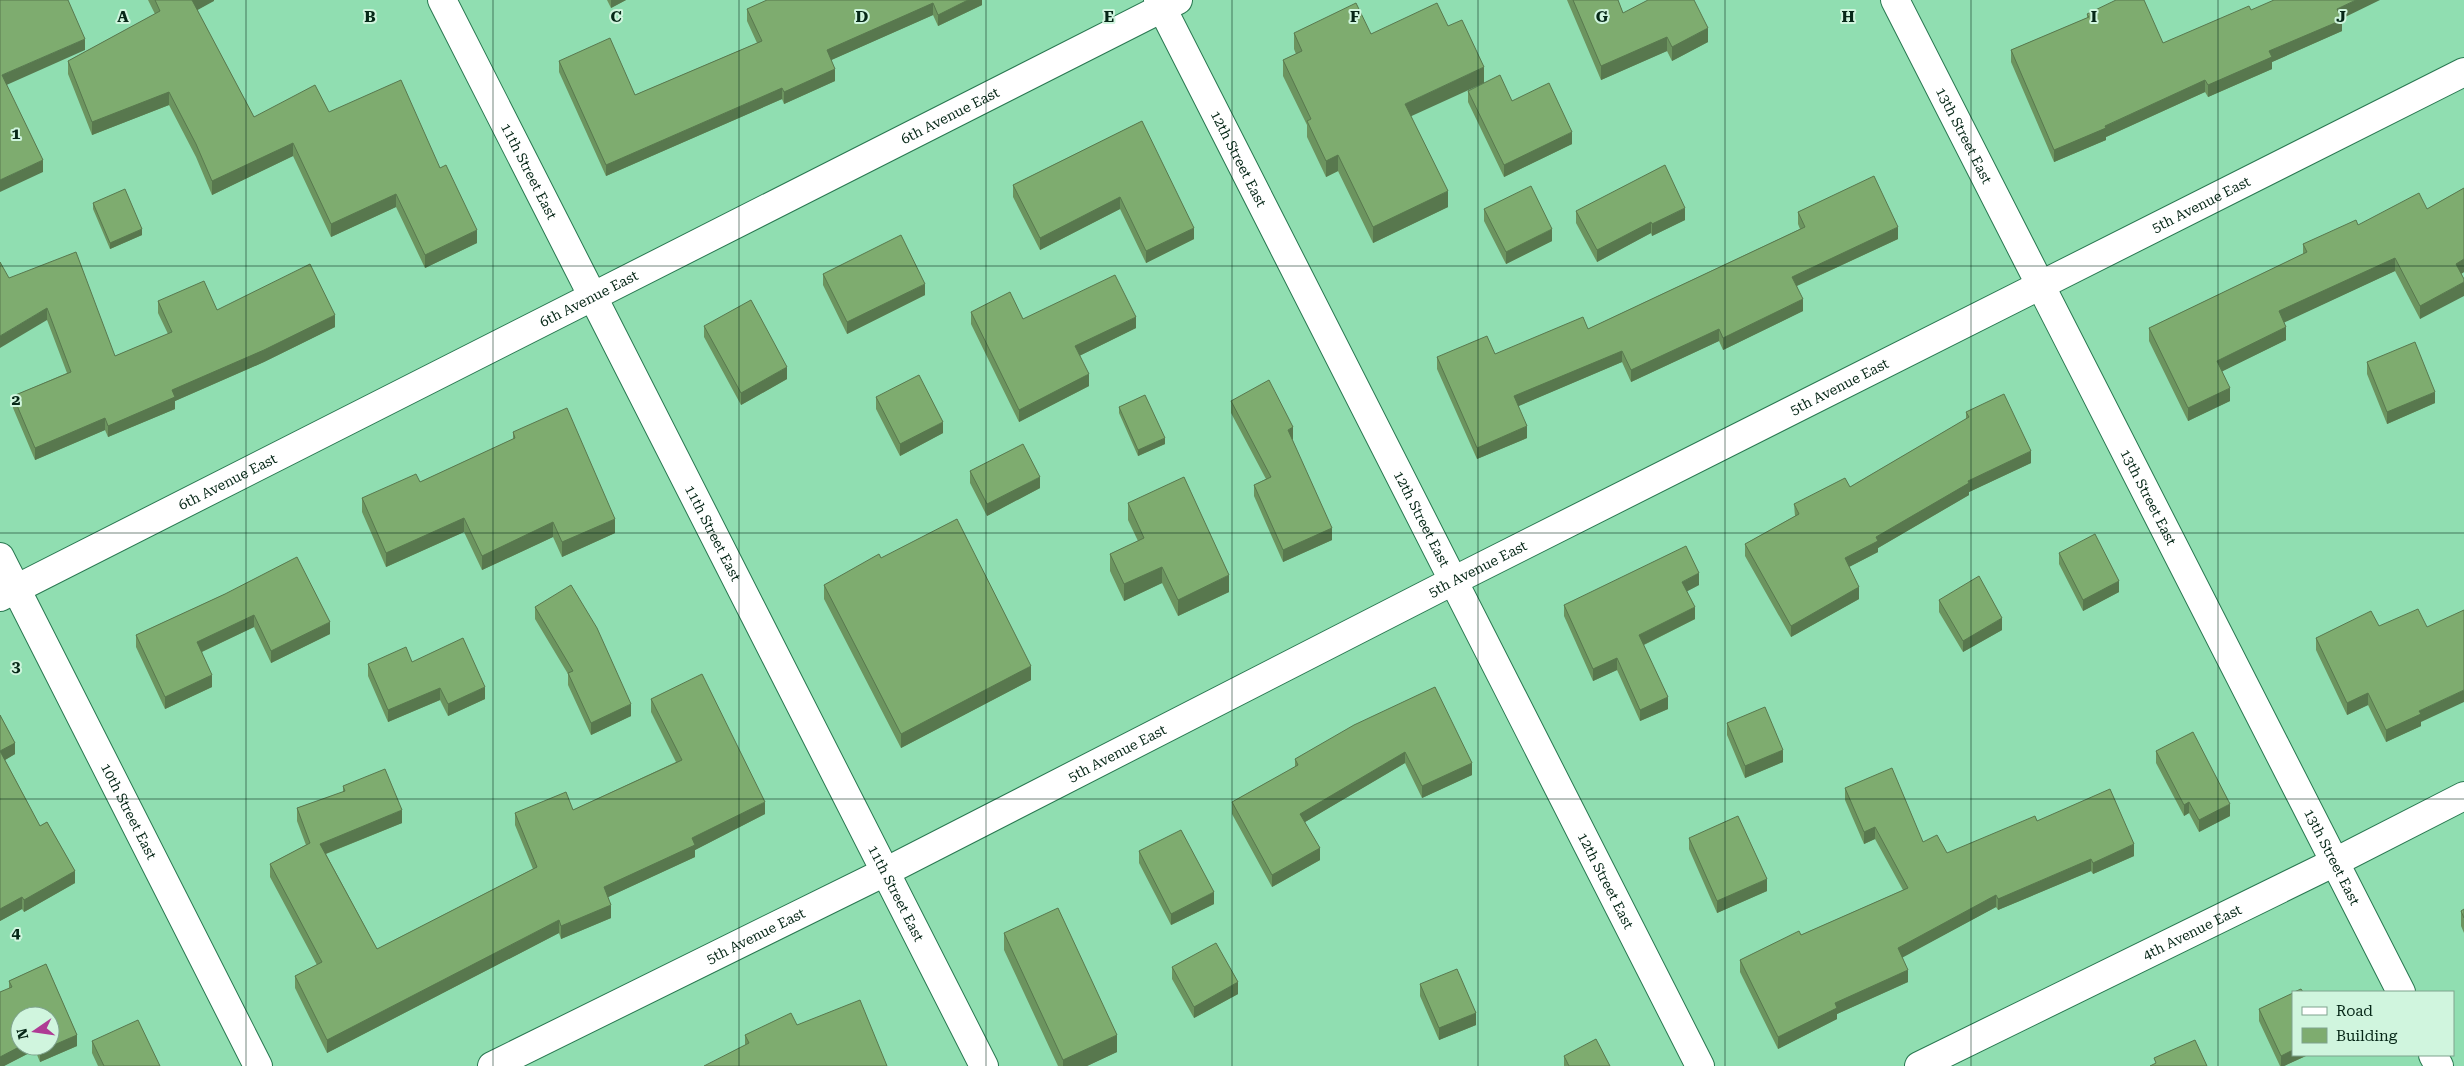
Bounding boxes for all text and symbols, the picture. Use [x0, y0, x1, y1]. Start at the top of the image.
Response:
text: A [117, 7, 129, 26]
text: B [364, 7, 376, 26]
text: C [610, 7, 622, 26]
text: D [856, 7, 869, 26]
text: E [1104, 7, 1114, 26]
text: F [1350, 7, 1360, 26]
text: G [1596, 7, 1609, 26]
text: H [1841, 7, 1855, 26]
text: I [2091, 7, 2097, 26]
text: J [2336, 7, 2346, 26]
street label: 6th Avenue East [898, 84, 1002, 147]
street label: 13th Street East [1933, 85, 1995, 186]
street label: 12th Street East [1208, 108, 1270, 209]
street label: 11th Street East [498, 120, 560, 222]
text: 1 [12, 124, 21, 143]
street label: 5th Avenue East [2149, 173, 2253, 236]
street label: 6th Avenue East [537, 267, 640, 330]
street label: 5th Avenue East [1788, 355, 1891, 418]
text: 2 [12, 390, 21, 409]
street label: 13th Street East [2117, 446, 2180, 548]
street label: 6th Avenue East [176, 450, 279, 513]
street label: 12th Street East [1391, 468, 1453, 570]
street label: 11th Street East [682, 482, 744, 584]
street label: 5th Avenue East [1426, 537, 1529, 600]
text: 3 [12, 657, 21, 676]
street label: 5th Avenue East [1065, 721, 1169, 785]
street label: 10th Street East [98, 760, 160, 862]
street label: 13th Street East [2301, 806, 2363, 908]
street label: 12th Street East [1575, 830, 1637, 931]
street label: 11th Street East [865, 842, 927, 944]
street label: 4th Avenue East [2140, 901, 2244, 963]
street label: 5th Avenue East [704, 905, 808, 967]
text: 4 [12, 923, 21, 942]
legend [2292, 991, 2454, 1056]
text: Road [2336, 1002, 2373, 1020]
north arrow [10, 1006, 60, 1056]
text: N [13, 1027, 31, 1041]
text: Building [2336, 1027, 2398, 1045]

